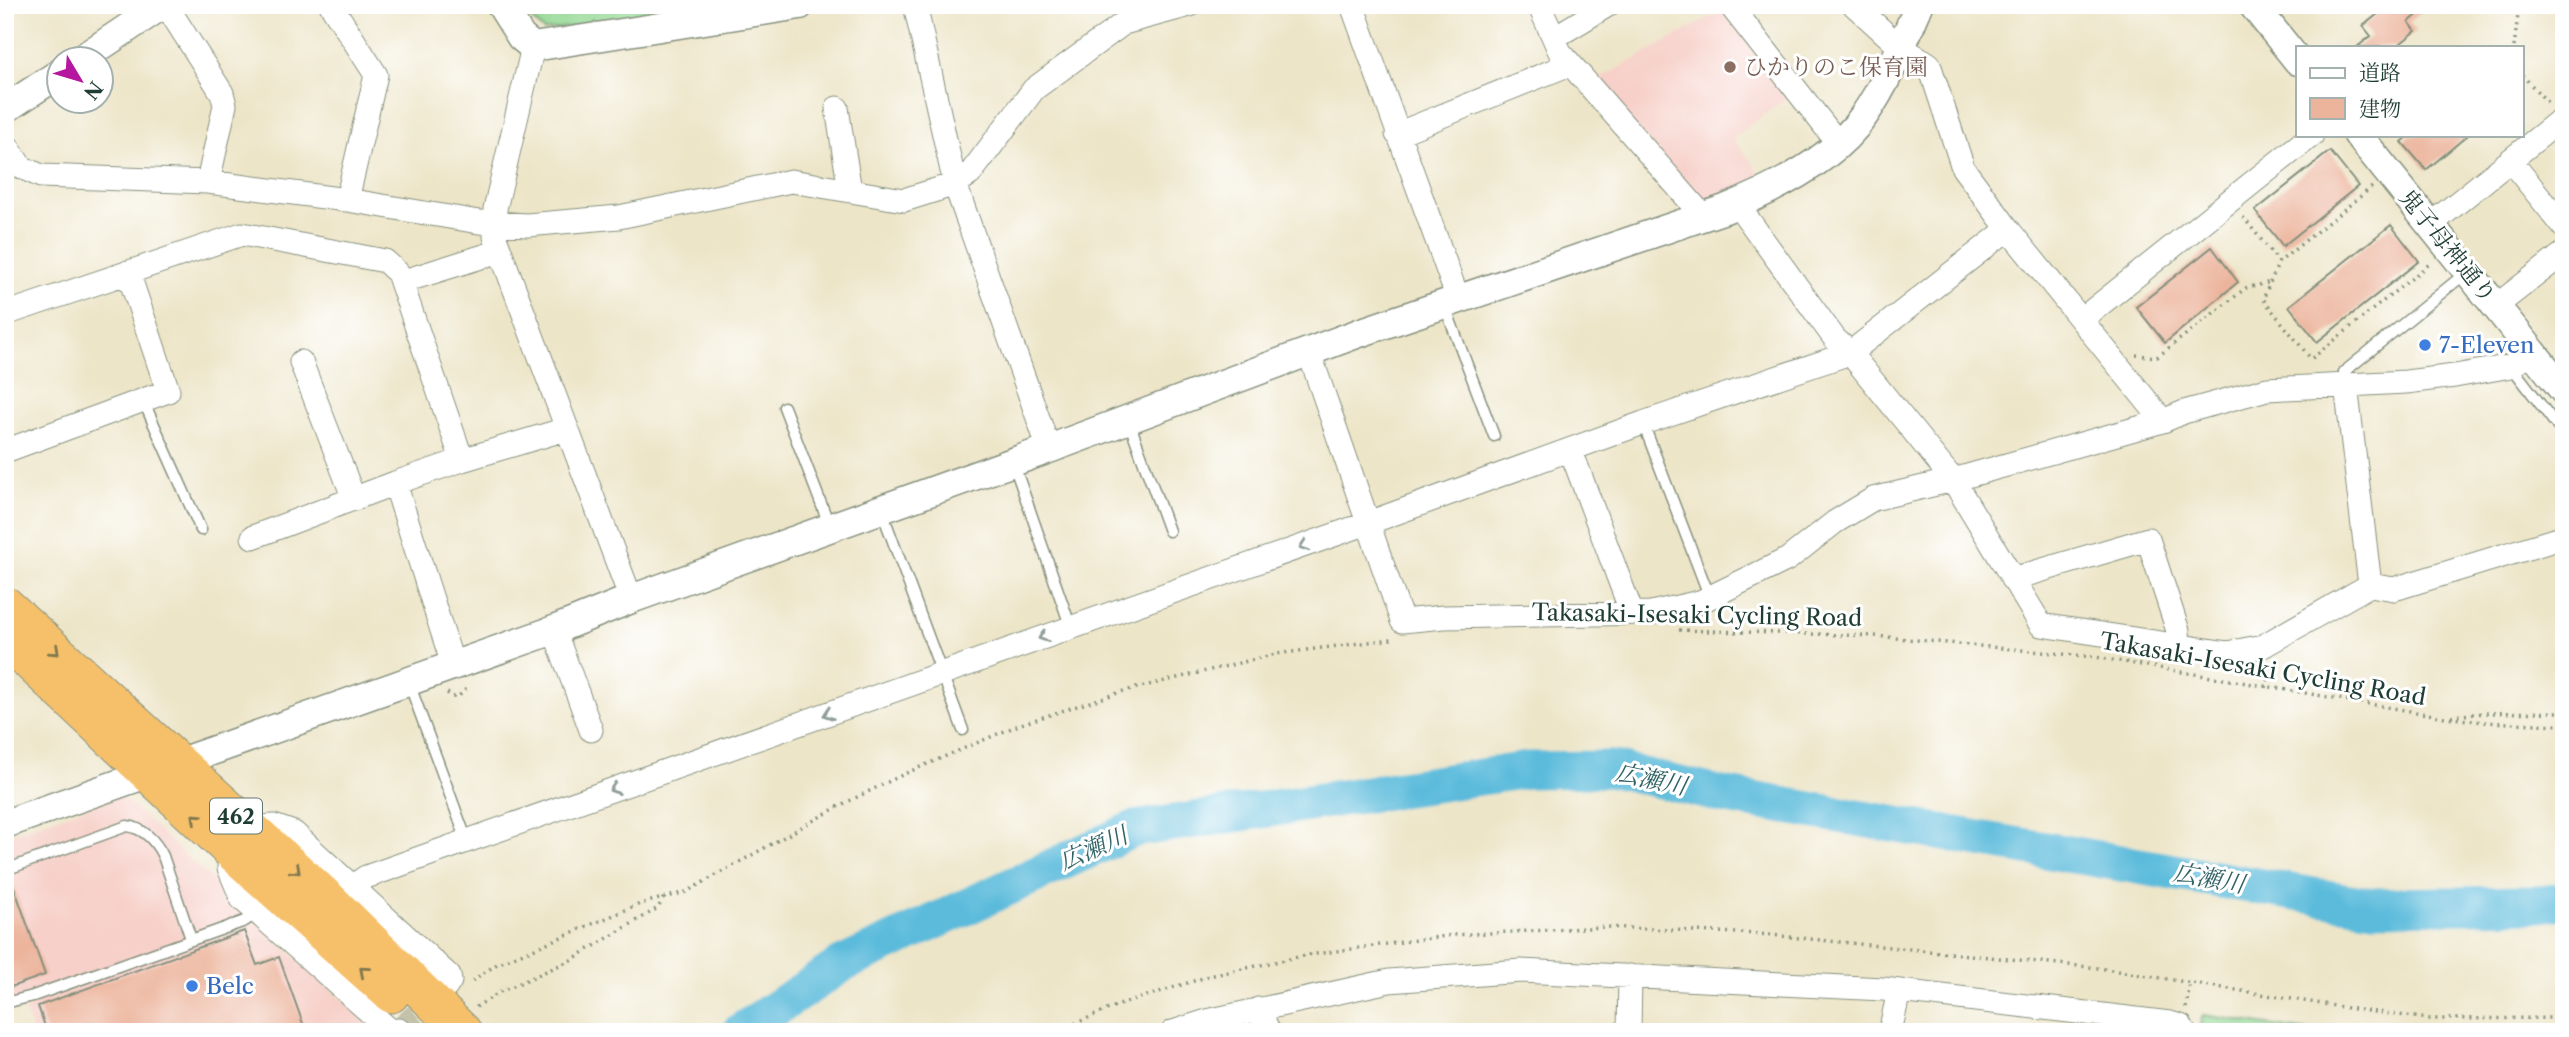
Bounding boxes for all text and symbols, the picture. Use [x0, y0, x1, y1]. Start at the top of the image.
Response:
north arrow [46, 46, 116, 116]
legend [2296, 46, 2524, 136]
place label: ひかりのこ保育園 [1744, 53, 1928, 81]
marker: ひかりのこ保育園 [1722, 59, 1738, 75]
text: 道路 [2359, 60, 2401, 85]
text: N [79, 77, 107, 104]
text: 建物 [2359, 96, 2401, 121]
street label: 鬼子母神通り [2394, 184, 2502, 308]
place label: 7-Eleven [2439, 331, 2534, 359]
marker: 7-Eleven [2417, 337, 2433, 353]
one-way arrow [1298, 538, 1310, 552]
street label: Takasaki-Isesaki Cycling Road [1532, 598, 1862, 632]
street label: Takasaki-Isesaki Cycling Road [2098, 627, 2428, 711]
one-way arrow [1037, 629, 1049, 643]
one-way arrow [47, 642, 60, 655]
one-way arrow [823, 705, 835, 719]
water label: 広瀬川 [1613, 757, 1692, 801]
one-way arrow [608, 781, 620, 795]
road number: 462 [210, 798, 262, 834]
one-way arrow [191, 814, 204, 826]
water label: 広瀬川 [1054, 819, 1135, 876]
water label: 広瀬川 [2171, 857, 2250, 899]
one-way arrow [288, 862, 301, 875]
one-way arrow [359, 967, 372, 979]
place label: Belc [206, 972, 254, 1000]
marker: Belc [184, 978, 200, 994]

